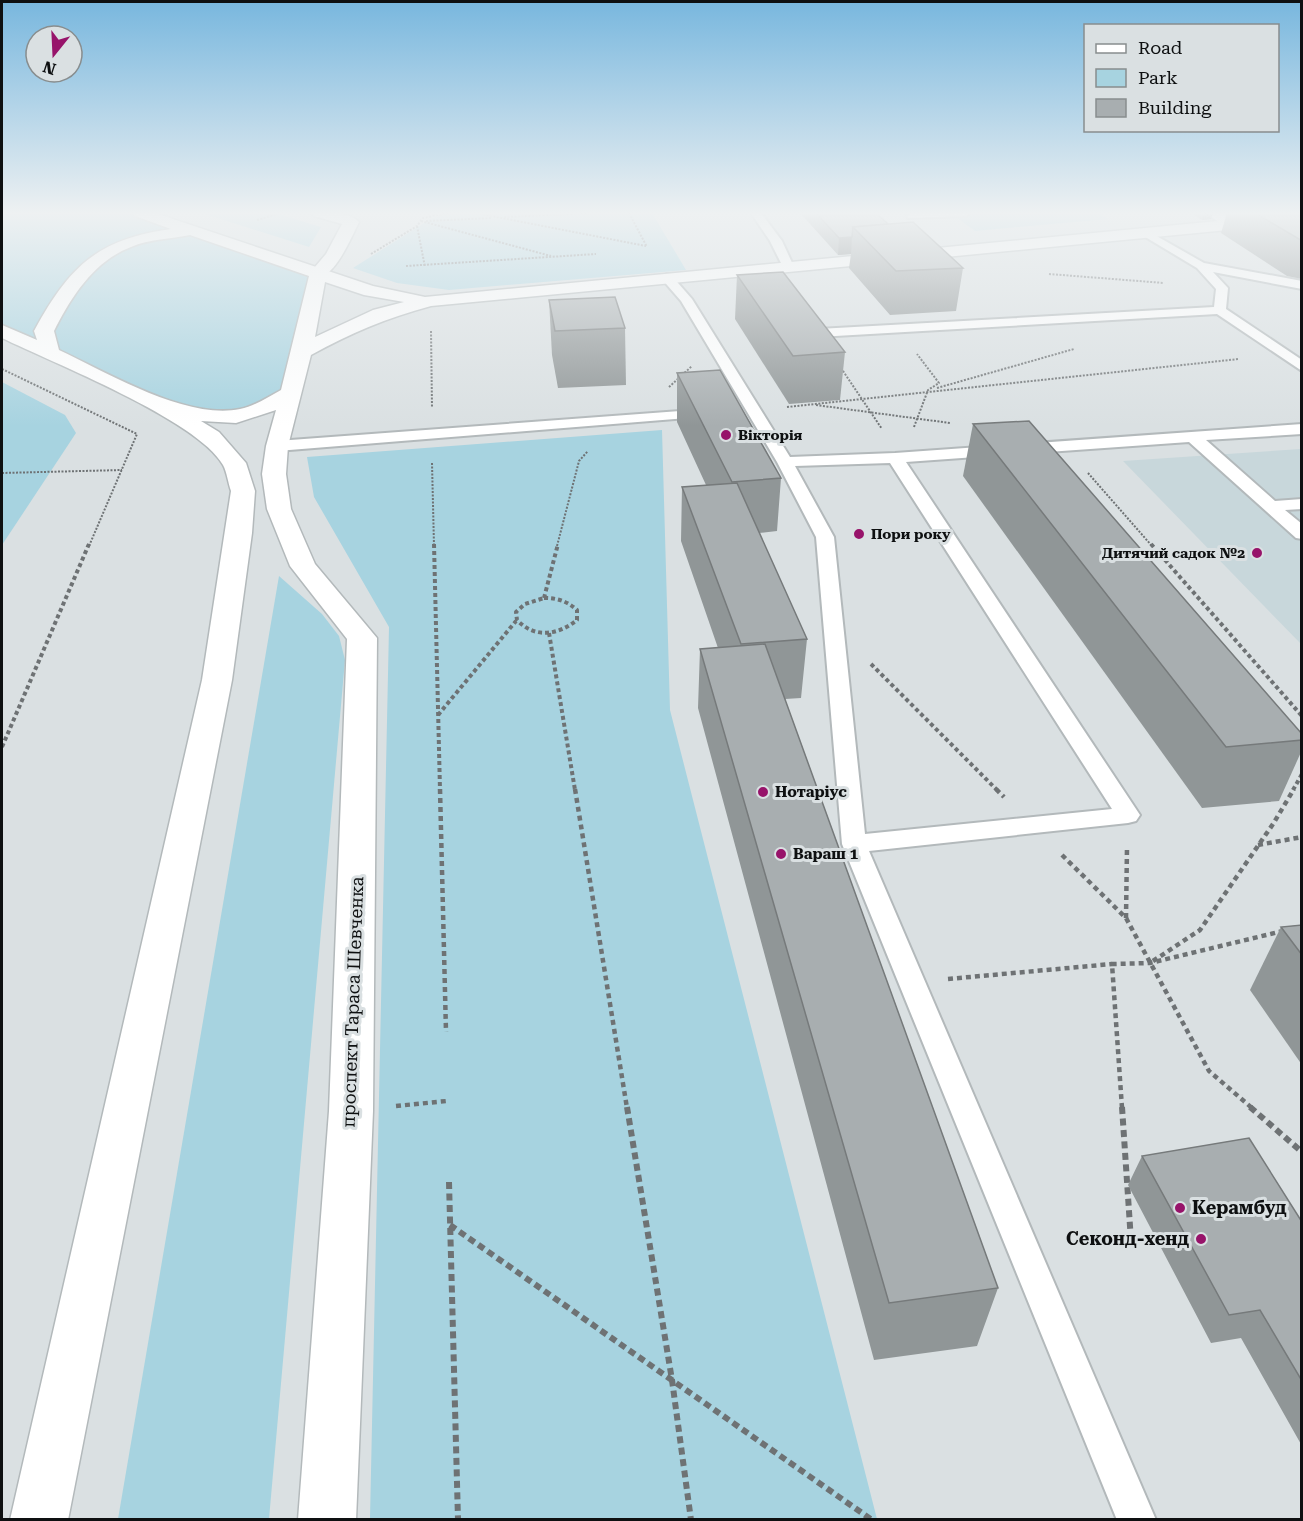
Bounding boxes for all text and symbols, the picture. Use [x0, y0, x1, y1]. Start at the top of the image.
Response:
north arrow [24, 24, 84, 84]
legend [1084, 24, 1279, 132]
text: Road [1138, 37, 1183, 58]
text: N [41, 57, 58, 79]
text: Park [1138, 67, 1178, 88]
text: Building [1138, 97, 1212, 118]
place label: Вікторія [738, 427, 803, 443]
marker: Вікторія [719, 428, 733, 442]
place label: Пори року [871, 526, 951, 542]
marker: Пори року [852, 527, 866, 541]
place label: Дитячий садок №2 [1102, 545, 1245, 561]
marker: Дитячий садок №2 [1250, 546, 1264, 560]
place label: Нотаріус [775, 783, 847, 801]
marker: Нотаріус [756, 785, 770, 799]
place label: Вараш 1 [793, 845, 859, 863]
marker: Вараш 1 [774, 847, 788, 861]
street label: проспект Тараса Шевченка [338, 876, 367, 1128]
place label: Керамбуд [1192, 1197, 1287, 1218]
marker: Керамбуд [1173, 1201, 1187, 1215]
place label: Секонд-хенд [1066, 1228, 1189, 1249]
marker: Секонд-хенд [1194, 1232, 1208, 1246]

